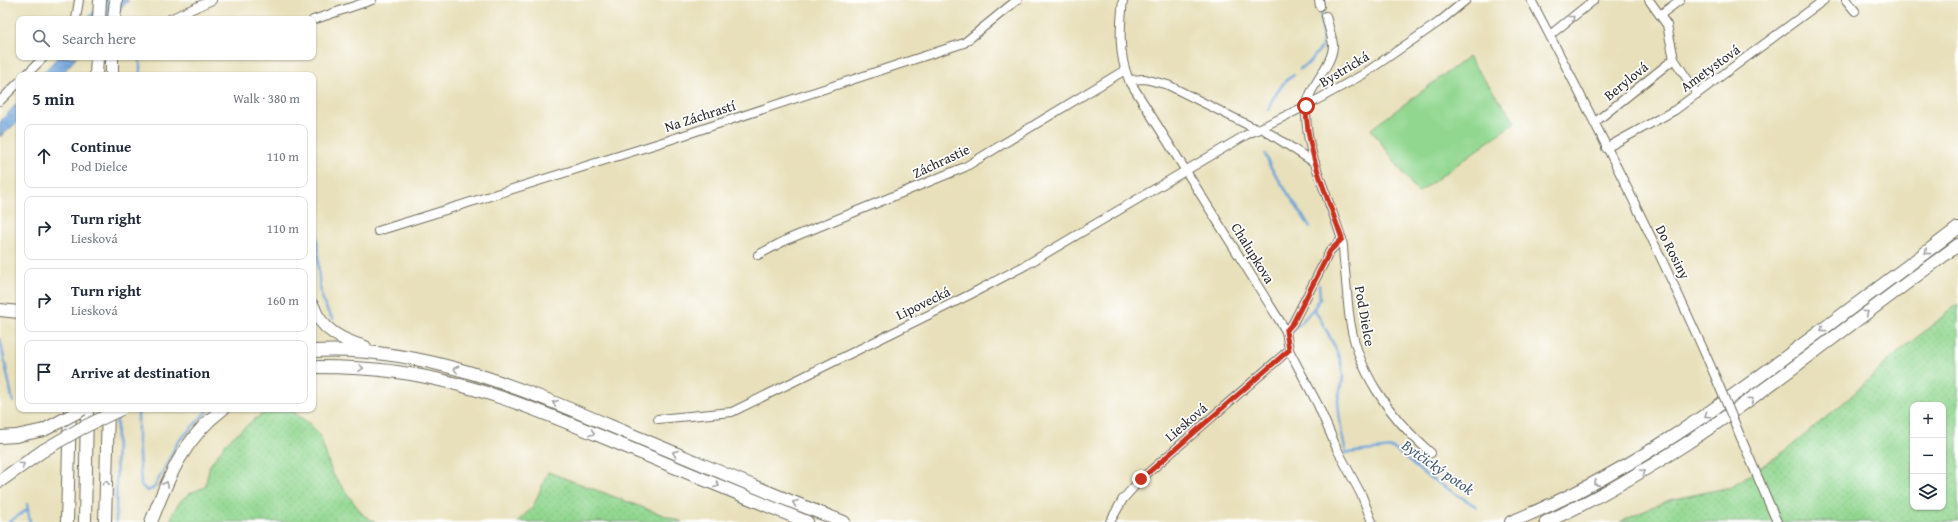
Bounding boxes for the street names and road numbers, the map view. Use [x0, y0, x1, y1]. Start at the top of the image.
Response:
street label: Ametystová [1676, 39, 1744, 96]
street label: Bystrická [1315, 46, 1373, 92]
street label: Berylová [1600, 57, 1653, 105]
street label: Na Záchrastí [662, 95, 739, 137]
street label: Záchrastie [909, 139, 973, 183]
street label: Chalupkova [1226, 219, 1280, 288]
street label: Do Rosiny [1651, 222, 1695, 283]
street label: Lipovecká [893, 281, 954, 325]
street label: Pod Dielce [1350, 284, 1380, 348]
street label: Liesková [1161, 398, 1212, 446]

